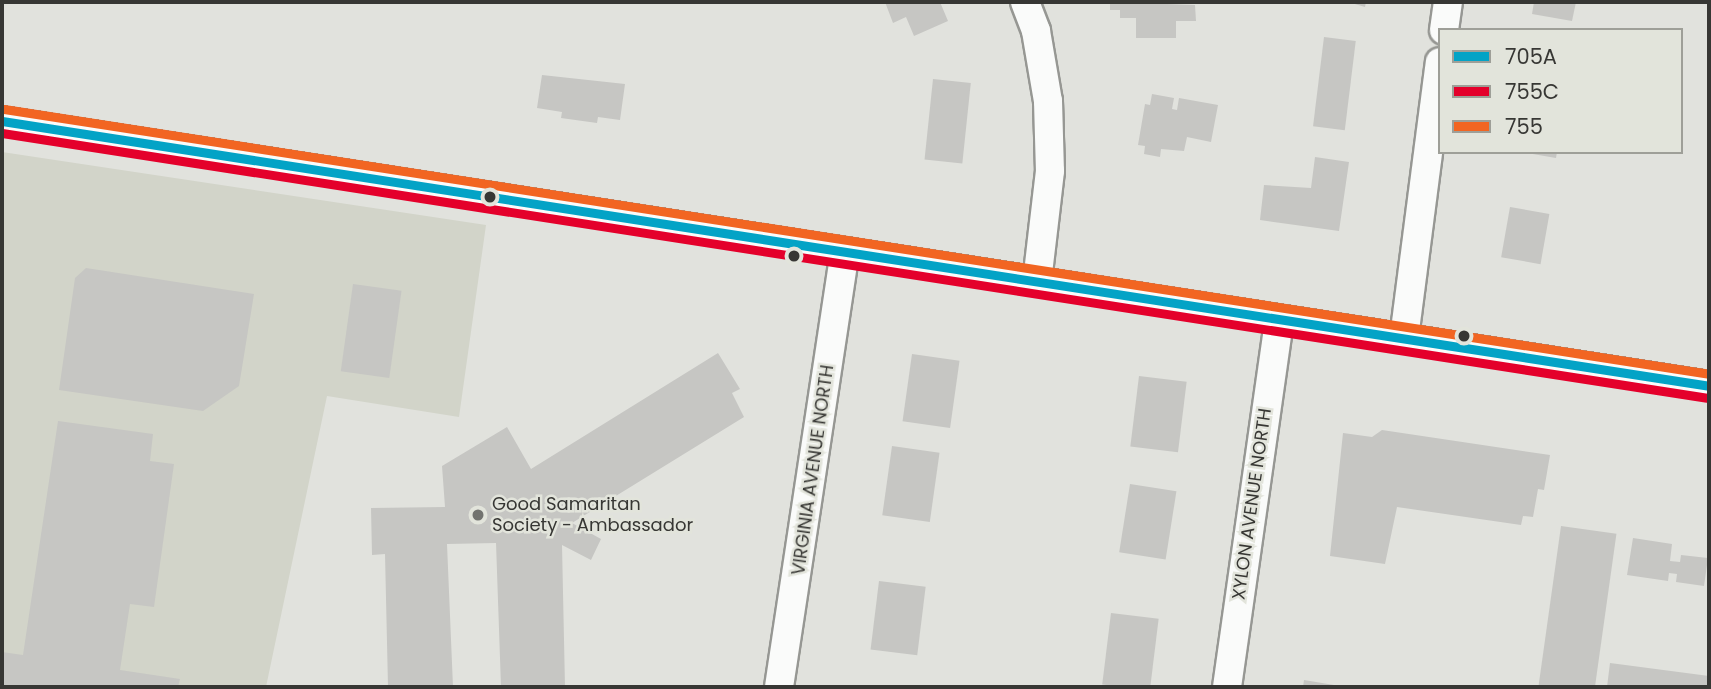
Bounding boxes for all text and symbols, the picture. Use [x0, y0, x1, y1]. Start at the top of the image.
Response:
legend [1438, 28, 1683, 154]
text: 705A [1505, 42, 1557, 71]
text: 755C [1505, 77, 1559, 106]
text: 755 [1505, 112, 1543, 141]
unlabelled marker [483, 190, 497, 204]
unlabelled marker [787, 249, 801, 263]
unlabelled marker [1457, 329, 1471, 343]
street label: VIRGINIA AVENUE NORTH [788, 363, 838, 577]
street label: XYLON AVENUE NORTH [1228, 407, 1276, 601]
place label: Good Samaritan Society - Ambassador [492, 494, 693, 536]
marker: Good Samaritan Society - Ambassador [470, 507, 486, 523]

